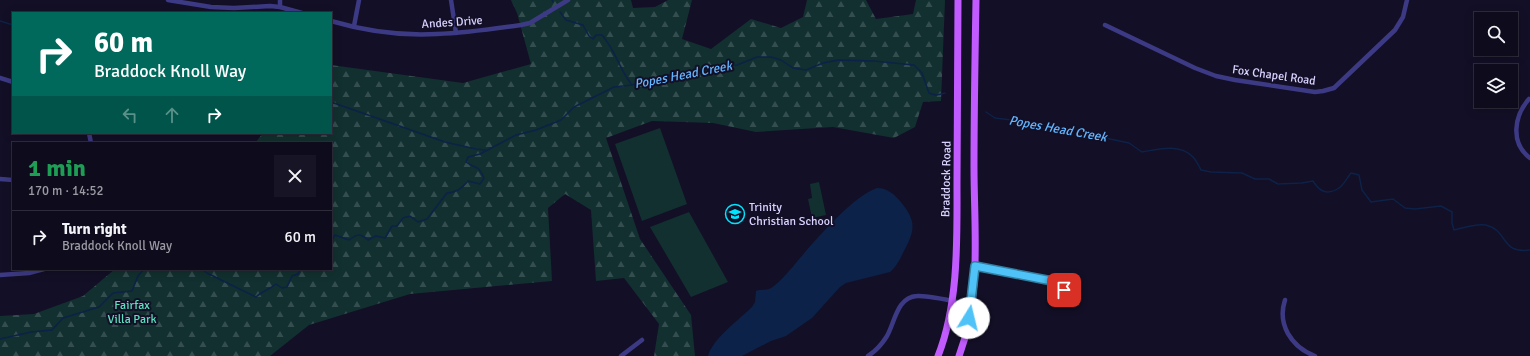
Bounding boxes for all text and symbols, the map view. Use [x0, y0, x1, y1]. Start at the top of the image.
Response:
map controls [1474, 12, 1518, 108]
button: search [1474, 12, 1518, 56]
street label: Andes Drive [421, 13, 483, 32]
text: 60 m [94, 26, 153, 60]
icon: right [28, 28, 80, 80]
water label: Popes Head Creek [633, 57, 735, 92]
text: Braddock Knoll Way [94, 60, 246, 82]
street label: Fox Chapel Road [1231, 62, 1317, 89]
button: layers [1474, 64, 1518, 108]
icon: left [119, 104, 141, 126]
icon: ahead [161, 104, 183, 126]
icon: right [203, 104, 225, 126]
water label: Popes Head Creek [1008, 112, 1110, 146]
street label: Braddock Road [938, 141, 955, 217]
text: 1 min [28, 153, 86, 183]
button: close [274, 155, 316, 197]
text: 170 m · 14:52 [28, 183, 104, 199]
place label: Trinity Christian School [749, 200, 834, 229]
school or university icon: Trinity Christian School [724, 203, 746, 225]
text: Turn right [62, 220, 127, 238]
icon: right [28, 226, 50, 248]
text: 60 m [285, 228, 316, 246]
text: Braddock Knoll Way [62, 238, 172, 254]
pin [1047, 273, 1081, 307]
icon: arrive [1053, 279, 1075, 301]
position arrow [948, 297, 990, 339]
park label: Fairfax Villa Park [108, 298, 156, 327]

